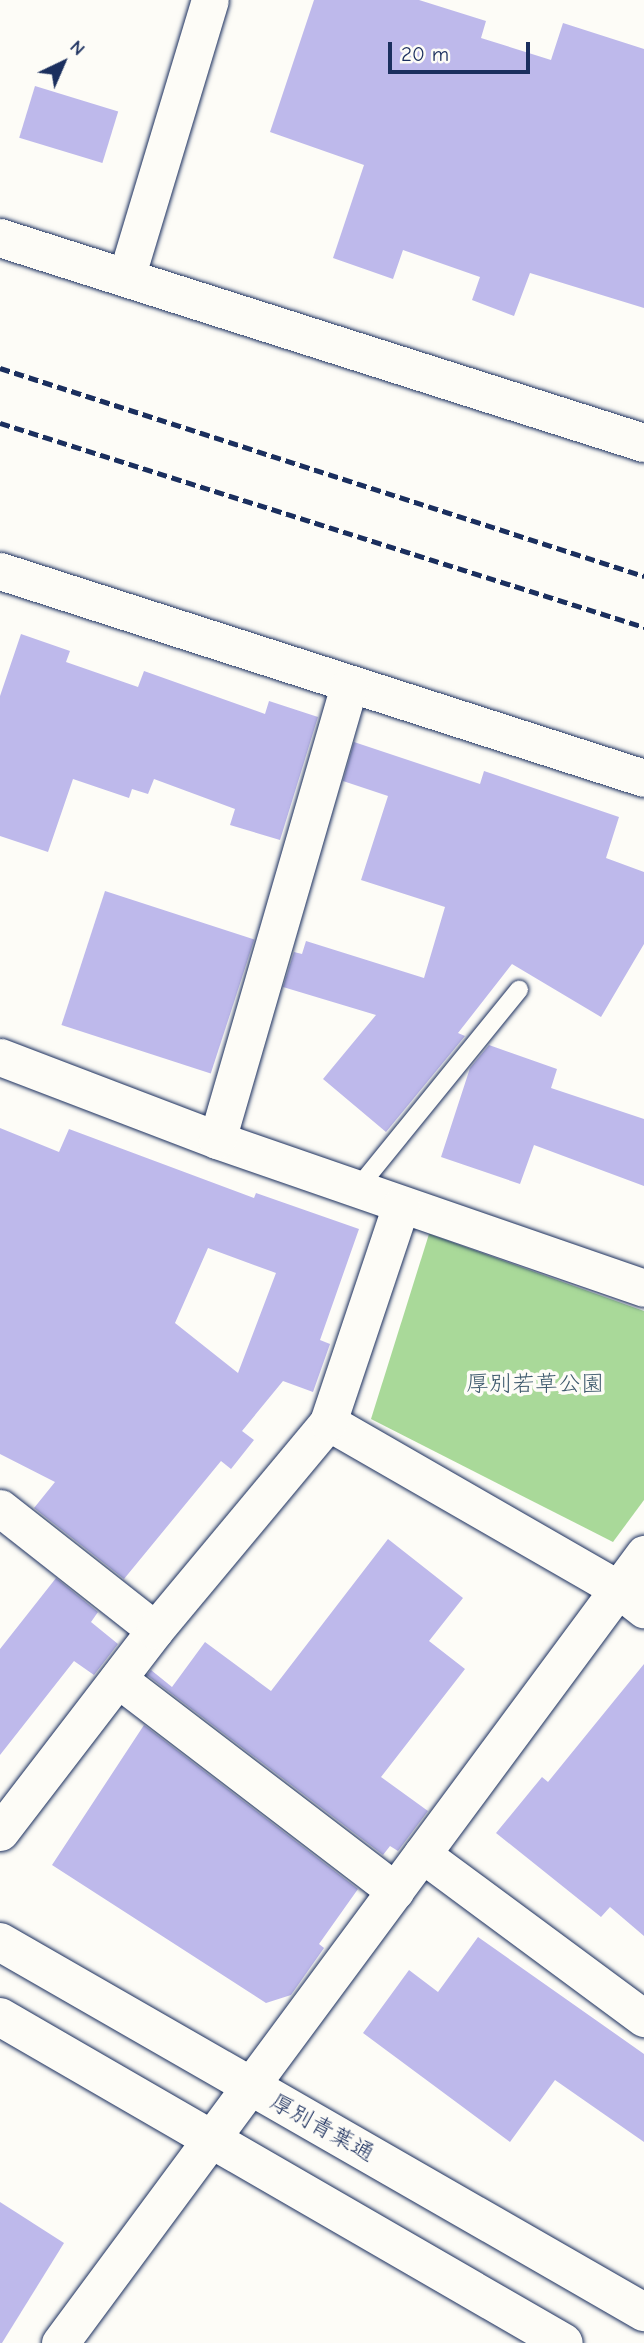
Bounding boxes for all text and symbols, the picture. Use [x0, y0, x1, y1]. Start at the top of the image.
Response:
north arrow [28, 28, 98, 98]
scale bar [392, 28, 534, 72]
text: N [65, 36, 90, 60]
text: 20 m [401, 42, 449, 66]
park label: 厚別若草公園 [466, 1370, 604, 1398]
street label: 厚別青葉通 [265, 2088, 379, 2168]

